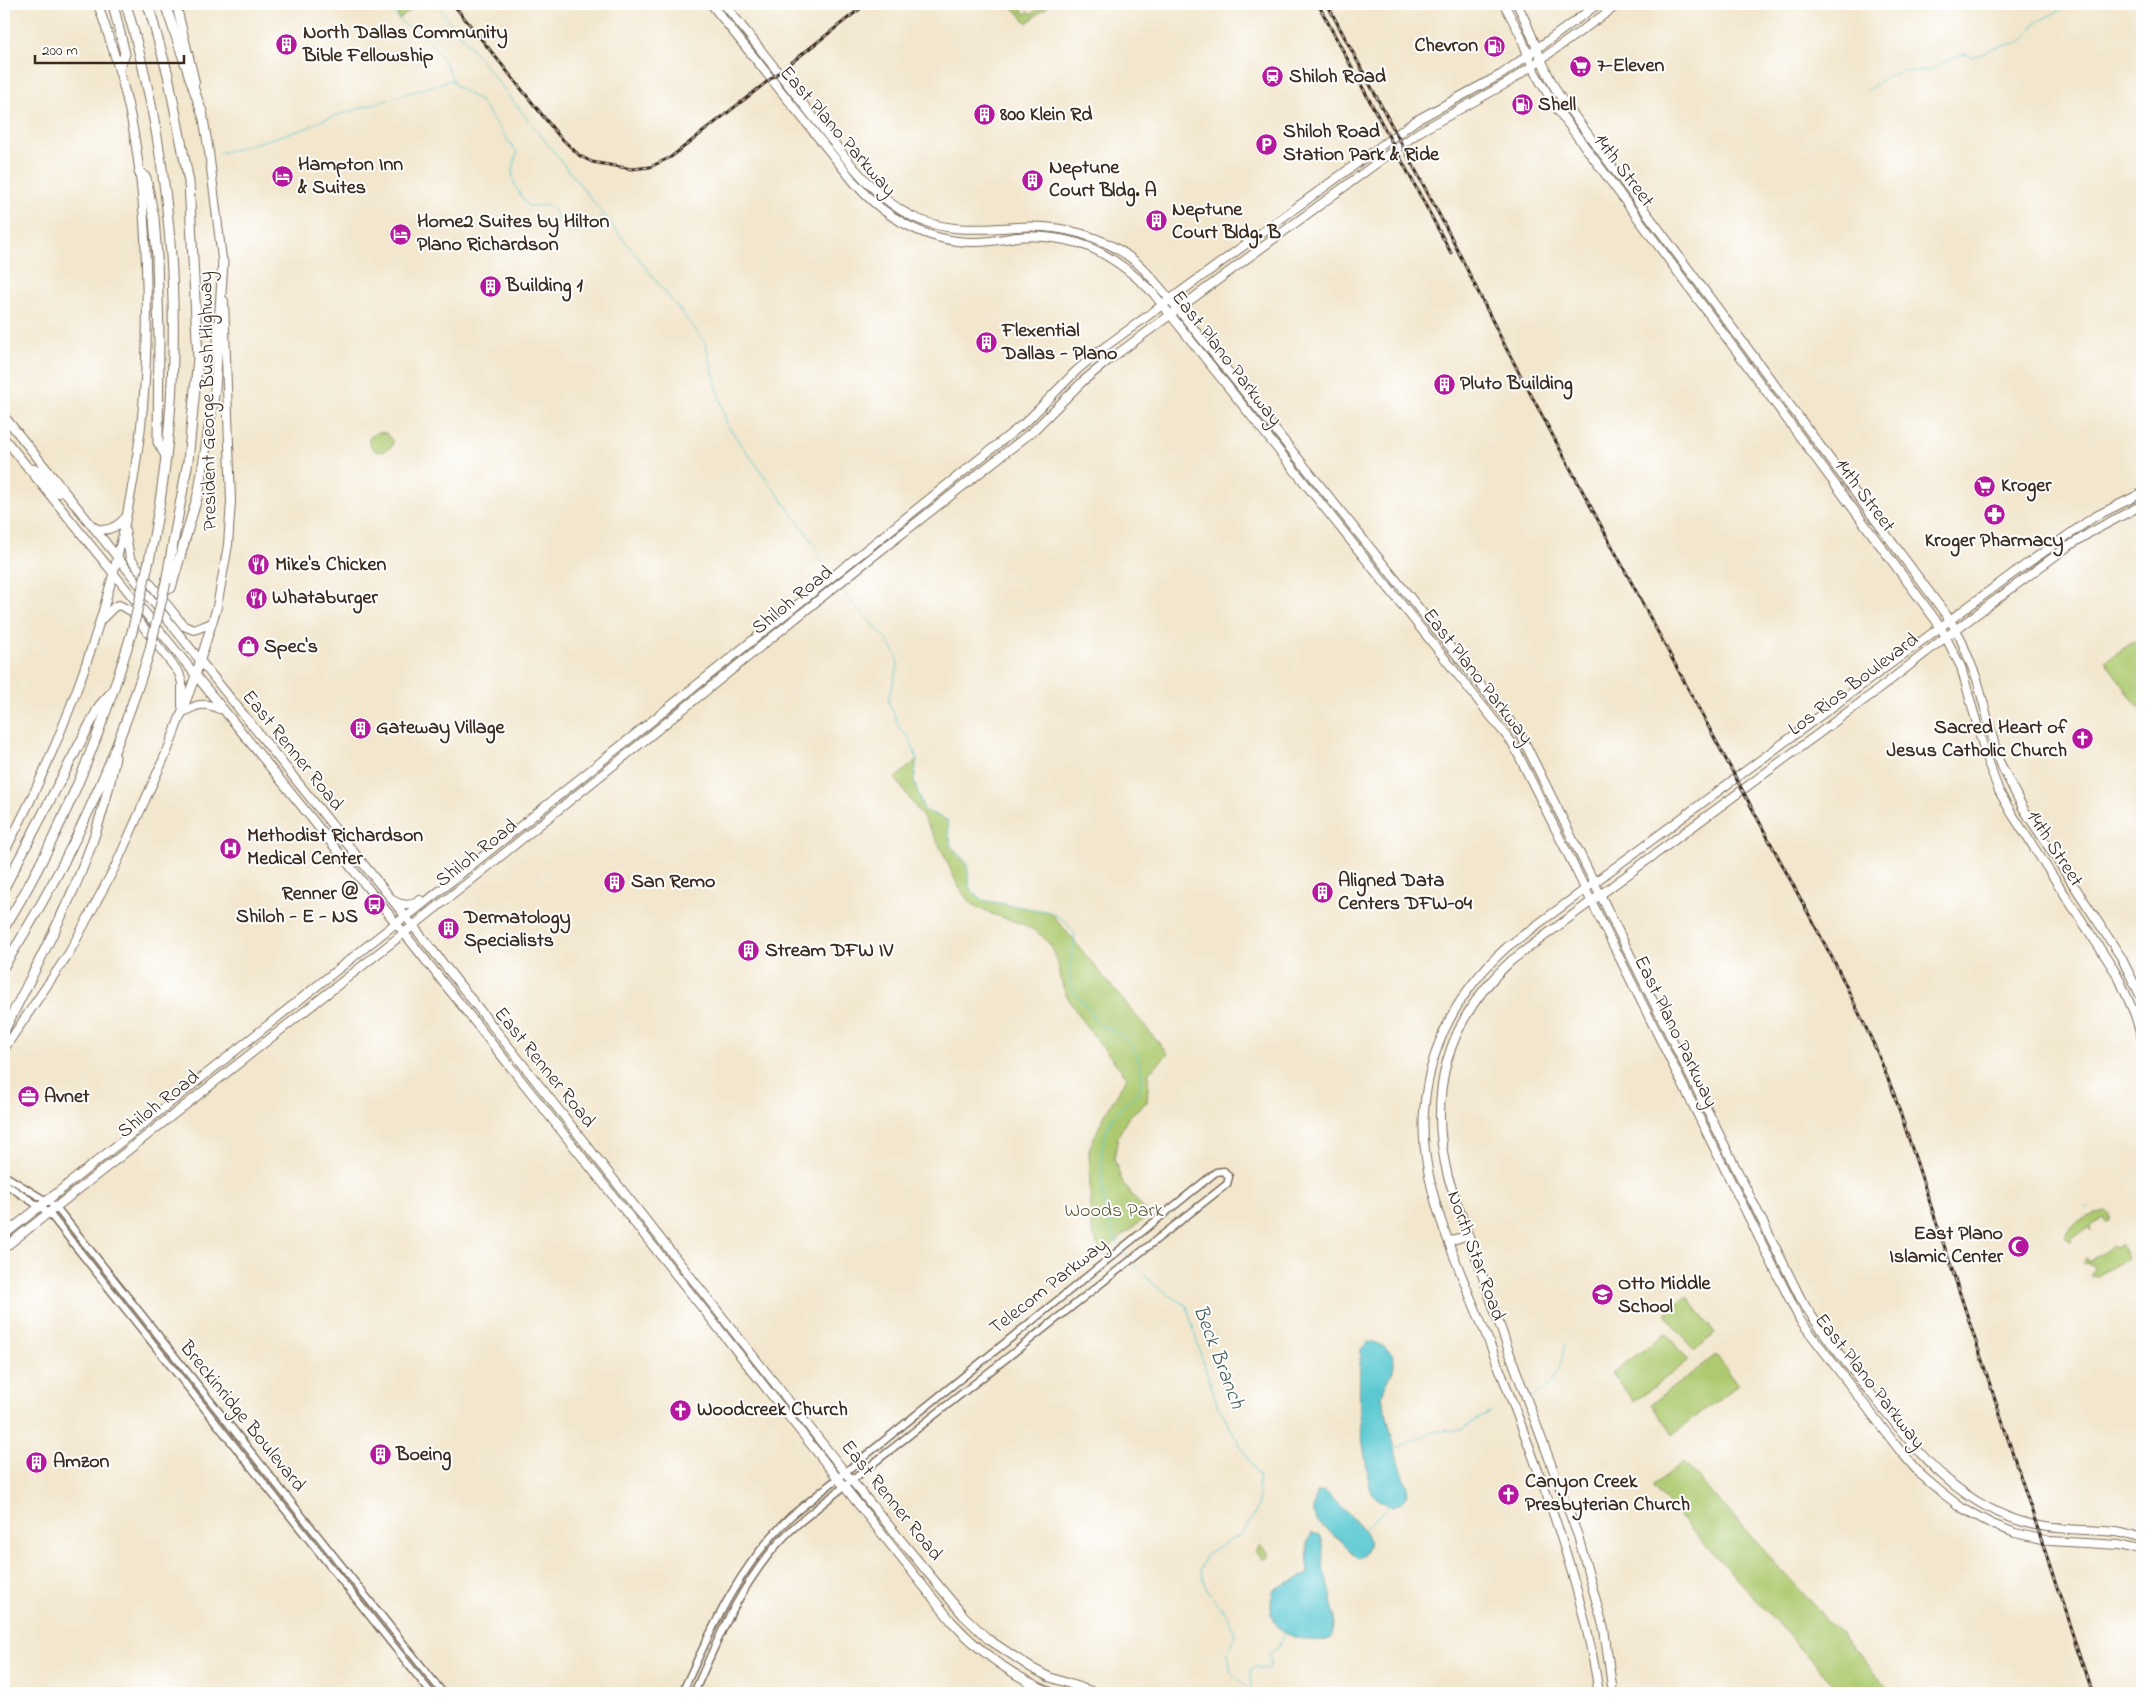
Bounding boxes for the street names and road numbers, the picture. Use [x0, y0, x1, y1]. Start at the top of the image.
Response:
street label: East Plano Parkway [772, 60, 902, 204]
street label: 14th Street [1585, 128, 1661, 214]
street label: President George Bush Highway [192, 271, 227, 531]
street label: East Plano Parkway [1164, 285, 1288, 433]
street label: 14th Street [1826, 453, 1902, 539]
street label: Shiloh Road [746, 559, 840, 643]
street label: East Plano Parkway [1415, 603, 1539, 751]
street label: Los Rios Boulevard [1783, 626, 1925, 744]
street label: East Renner Road [234, 684, 350, 818]
street label: 14th Street [2018, 805, 2090, 893]
street label: Shiloh Road [430, 813, 524, 895]
street label: East Plano Parkway [1626, 951, 1724, 1113]
street label: East Renner Road [486, 1001, 602, 1135]
street label: Shiloh Road [112, 1064, 206, 1146]
street label: North Star Road [1438, 1187, 1512, 1325]
street label: Telecom Parkway [983, 1231, 1115, 1343]
street label: East Plano Parkway [1807, 1308, 1931, 1456]
street label: Breckinridge Boulevard [170, 1334, 312, 1500]
street label: East Renner Road [833, 1434, 949, 1568]

